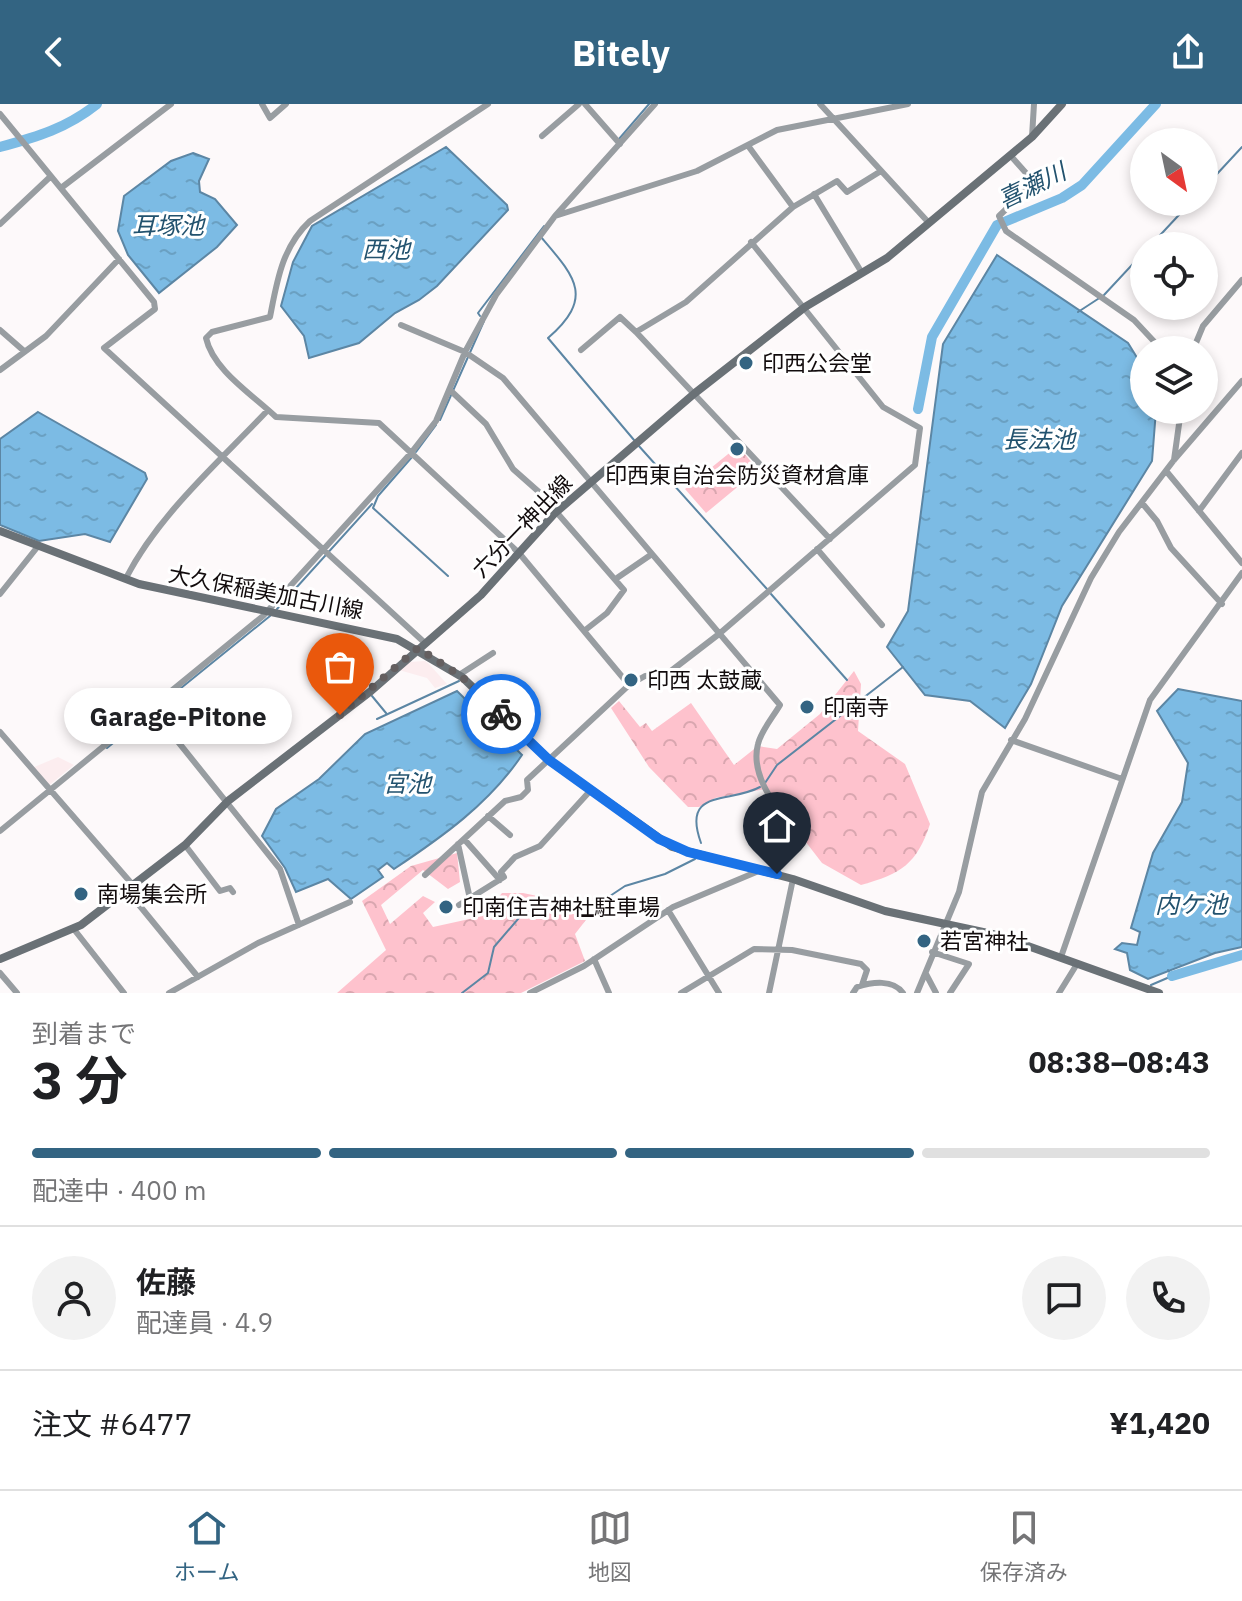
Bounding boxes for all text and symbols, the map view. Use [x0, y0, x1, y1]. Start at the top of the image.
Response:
text: Bitely [572, 29, 670, 76]
icon: back [32, 30, 76, 74]
icon: share [1166, 30, 1210, 74]
north arrow [1130, 128, 1218, 216]
map controls [1130, 128, 1218, 424]
water label: 喜瀬川 [992, 154, 1074, 215]
water label: 耳塚池 [132, 209, 206, 241]
button: locate [1130, 232, 1218, 320]
water label: 西池 [362, 233, 412, 265]
button: layers [1130, 336, 1218, 424]
place label: 印西公会堂 [762, 348, 872, 377]
marker: 印西公会堂 [737, 354, 755, 372]
water label: 長法池 [1003, 423, 1077, 455]
marker: 印西東自治会防災資材倉庫 [728, 440, 746, 458]
place label: 印西東自治会防災資材倉庫 [605, 460, 869, 489]
street label: 六分一神出線 [465, 468, 578, 583]
street label: 大久保稲美加古川線 [166, 558, 366, 625]
pin [306, 633, 374, 715]
icon: bag [318, 645, 362, 689]
place label: 印西 太鼓蔵 [647, 665, 762, 694]
marker: 印西 太鼓蔵 [622, 671, 640, 689]
courier [461, 674, 541, 754]
callout: Garage-Pitone [64, 687, 292, 743]
icon: bike [479, 692, 523, 736]
place label: 印南寺 [823, 692, 889, 721]
marker: 印南寺 [798, 698, 816, 716]
text: Garage-Pitone [89, 699, 267, 733]
water label: 宮池 [383, 767, 433, 799]
pin [743, 792, 811, 874]
icon: home [755, 804, 799, 848]
place label: 南場集会所 [97, 879, 207, 908]
marker: 南場集会所 [72, 885, 90, 903]
water label: 内ケ池 [1155, 888, 1229, 920]
place label: 印南住吉神社駐車場 [462, 892, 660, 921]
marker: 印南住吉神社駐車場 [437, 898, 455, 916]
place label: 若宮神社 [940, 926, 1028, 955]
marker: 若宮神社 [915, 932, 933, 950]
text: 到着まで [32, 1016, 136, 1050]
text: 08:38–08:43 [1029, 1042, 1210, 1081]
text: 3 分 [32, 1046, 127, 1113]
text: 配達中 · 400 m [32, 1173, 206, 1207]
button: person [32, 1256, 116, 1340]
button: chat [1022, 1256, 1106, 1340]
button: phone [1126, 1256, 1210, 1340]
text: 佐藤 [136, 1262, 196, 1301]
text: 配達員 · 4.9 [136, 1305, 273, 1339]
text: ¥1,420 [1109, 1403, 1210, 1442]
text: 注文 #6477 [32, 1404, 192, 1443]
tab: ホーム [174, 1506, 239, 1586]
tab: 地図 [588, 1506, 632, 1586]
tab: 保存済み [980, 1506, 1068, 1586]

